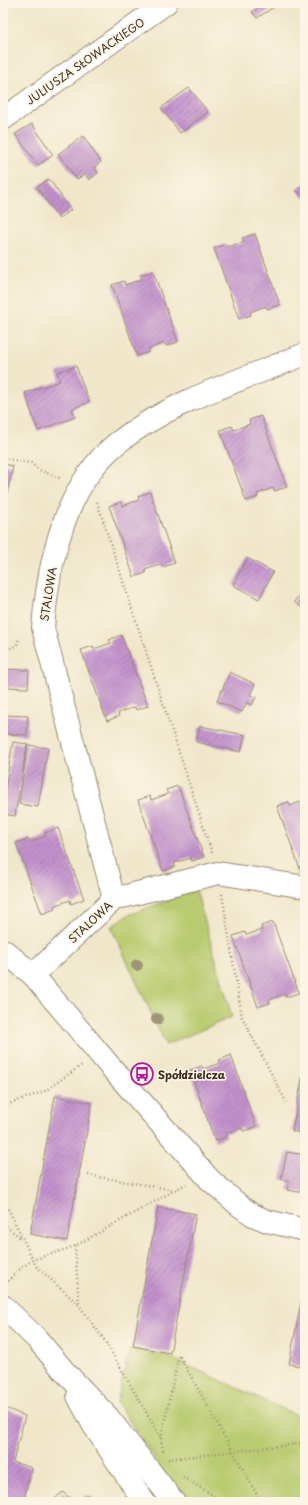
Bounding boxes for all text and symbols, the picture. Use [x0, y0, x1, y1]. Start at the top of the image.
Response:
street label: JULIUSZA SŁOWACKIEGO [22, 13, 148, 109]
street label: STALOWA [35, 565, 61, 622]
street label: STALOWA [64, 897, 116, 947]
bus stop icon: Spółdzielcza [129, 1061, 155, 1087]
place label: Spółdzielcza [158, 1066, 226, 1083]

